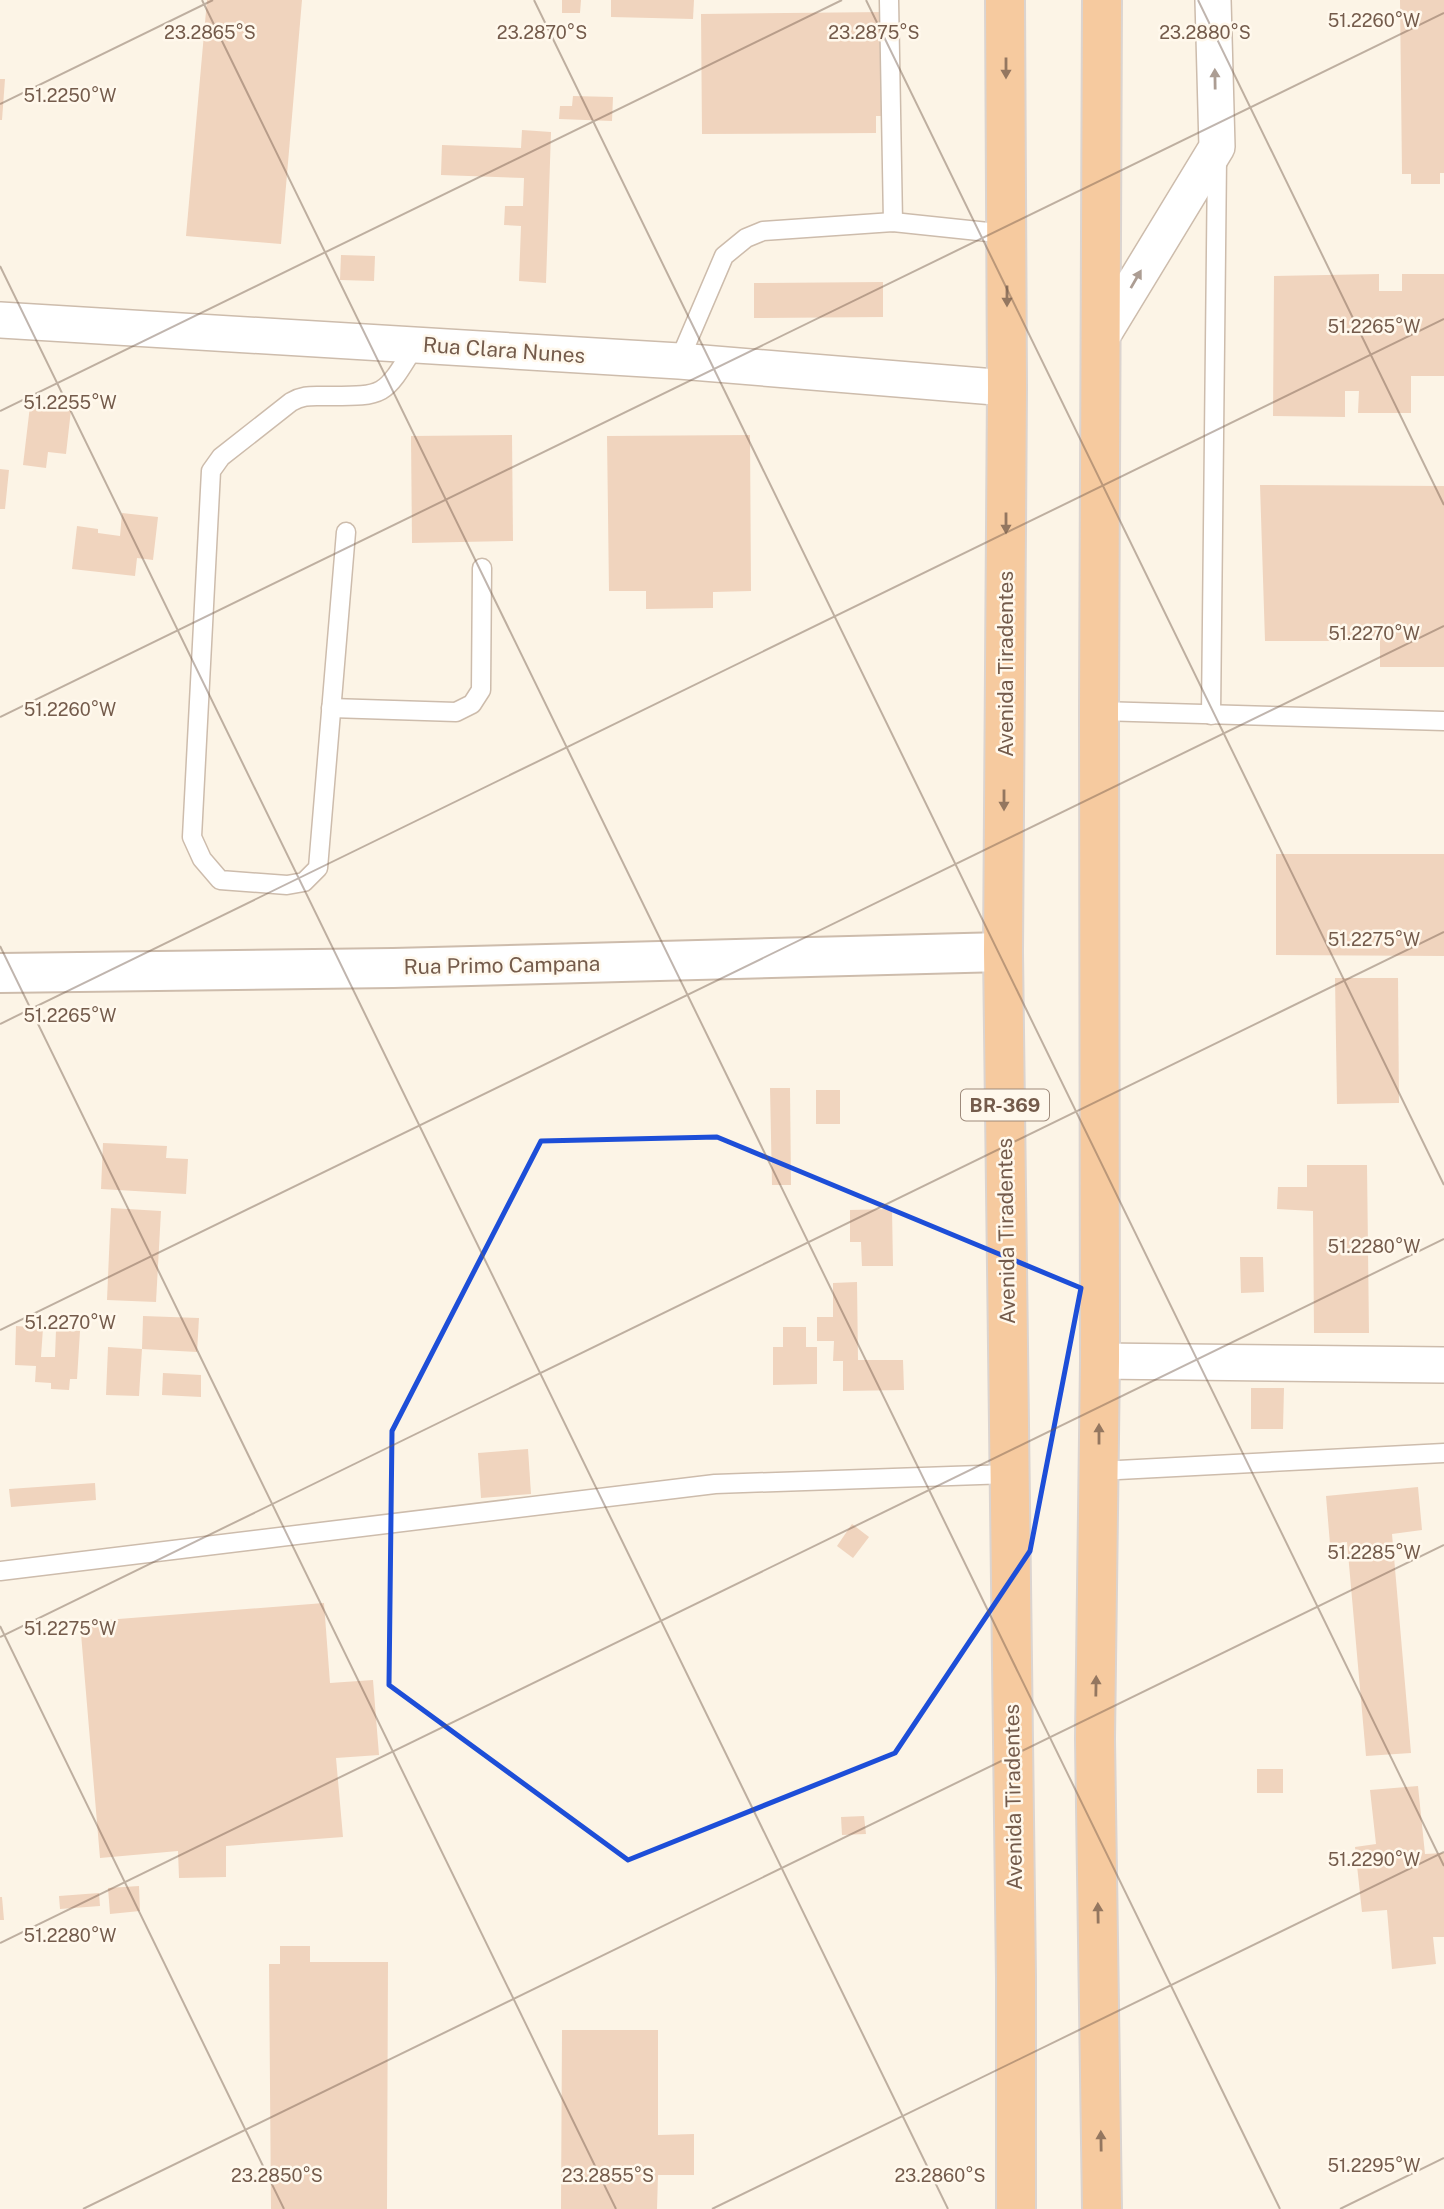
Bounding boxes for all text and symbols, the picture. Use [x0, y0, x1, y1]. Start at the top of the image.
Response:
text: 51.2260°W [1328, 10, 1420, 31]
text: 23.2865°S [164, 22, 256, 43]
text: 23.2870°S [497, 22, 587, 43]
text: 23.2875°S [828, 22, 920, 43]
text: 23.2880°S [1159, 22, 1251, 43]
one-way arrow [1000, 57, 1012, 79]
one-way arrow [1210, 68, 1221, 90]
text: 51.2250°W [24, 85, 116, 106]
one-way arrow [1130, 270, 1142, 289]
one-way arrow [1001, 285, 1013, 307]
text: 51.2265°W [1328, 316, 1420, 337]
street label: Rua Clara Nunes [422, 332, 586, 368]
text: 51.2255°W [23, 392, 117, 413]
one-way arrow [1000, 512, 1012, 534]
street label: Avenida Tiradentes [993, 571, 1018, 757]
text: 51.2270°W [1328, 623, 1420, 644]
text: 51.2260°W [24, 699, 116, 720]
one-way arrow [998, 789, 1010, 811]
text: 51.2275°W [1328, 929, 1420, 950]
street label: Rua Primo Campana [403, 951, 601, 979]
text: 51.2265°W [24, 1005, 116, 1026]
road number: BR-369 [961, 1090, 1049, 1120]
street label: Avenida Tiradentes [992, 1138, 1020, 1324]
text: 51.2280°W [1328, 1236, 1420, 1257]
text: 51.2270°W [24, 1312, 116, 1333]
one-way arrow [1093, 1423, 1105, 1445]
text: 51.2285°W [1327, 1542, 1421, 1563]
text: 51.2275°W [24, 1618, 116, 1639]
one-way arrow [1090, 1675, 1102, 1697]
street label: Avenida Tiradentes [999, 1704, 1027, 1890]
text: 51.2290°W [1328, 1849, 1420, 1870]
one-way arrow [1092, 1902, 1104, 1924]
text: 51.2280°W [24, 1925, 116, 1946]
one-way arrow [1095, 2130, 1107, 2152]
text: 51.2295°W [1328, 2155, 1421, 2176]
text: 23.2850°S [231, 2165, 323, 2186]
text: 23.2855°S [562, 2165, 654, 2186]
text: 23.2860°S [894, 2165, 986, 2186]

